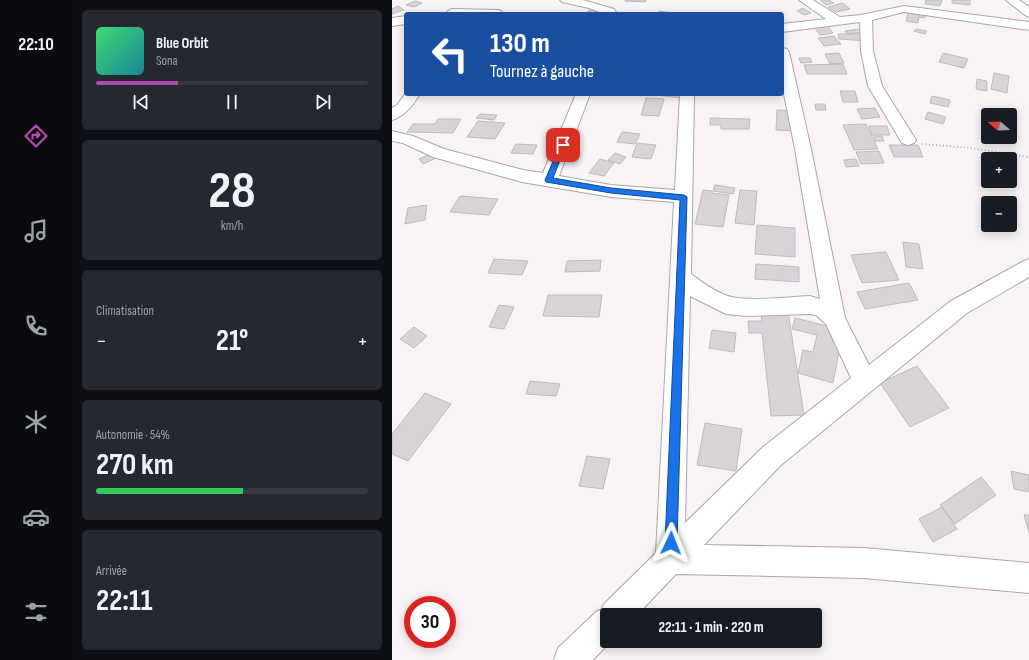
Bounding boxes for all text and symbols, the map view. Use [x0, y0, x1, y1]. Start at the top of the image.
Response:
text: 130 m [490, 27, 550, 60]
icon: left [424, 28, 476, 80]
text: 22:10 [18, 34, 54, 55]
text: Blue Orbit [156, 34, 208, 53]
text: Sona [156, 53, 178, 69]
text: Tournez à gauche [490, 61, 594, 82]
icon: previous [130, 91, 152, 113]
icon: pause [221, 91, 243, 113]
icon: next [312, 91, 334, 113]
north arrow [981, 108, 1017, 144]
map controls [981, 108, 1017, 232]
icon: directions [22, 122, 50, 150]
pin [546, 128, 580, 162]
icon: arrive [552, 134, 574, 156]
button: + [981, 152, 1017, 188]
text: 28 [208, 160, 256, 223]
button: − [981, 196, 1017, 232]
icon: music [22, 217, 50, 245]
text: km/h [221, 218, 243, 234]
text: Climatisation [96, 303, 154, 319]
icon: phone [22, 312, 50, 340]
text: 21° [216, 323, 248, 359]
text: − [96, 328, 107, 355]
text: + [357, 328, 368, 355]
icon: climate [22, 408, 50, 436]
text: Autonomie · 54% [96, 427, 170, 443]
text: 270 km [96, 447, 174, 483]
icon: car [22, 503, 50, 531]
position arrow [650, 522, 692, 564]
text: Arrivée [96, 563, 127, 579]
text: 22:11 [96, 583, 153, 619]
speed limit sign: 30 [404, 596, 456, 648]
icon: filters [22, 598, 50, 626]
text: 22:11 · 1 min · 220 m [658, 618, 764, 637]

